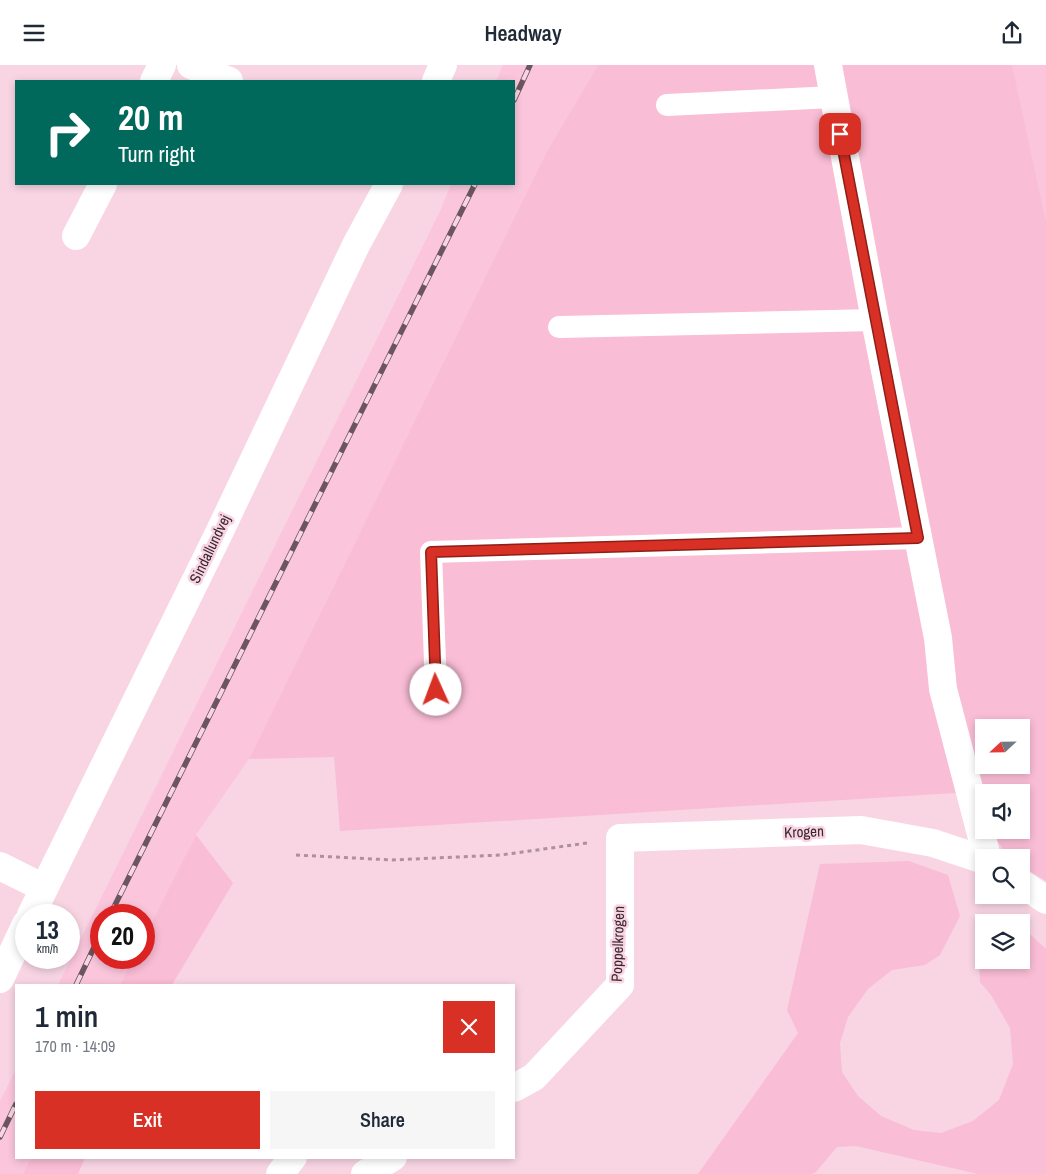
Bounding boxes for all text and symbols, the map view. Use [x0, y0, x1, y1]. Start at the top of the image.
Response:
text: Headway [484, 18, 562, 48]
icon: menu [20, 19, 48, 47]
icon: share [998, 19, 1026, 47]
text: 20 m [118, 94, 183, 141]
icon: right [35, 100, 100, 165]
pin [819, 113, 861, 155]
icon: arrive [826, 120, 854, 148]
text: Turn right [118, 139, 195, 169]
street label: Sindallundvej [184, 511, 235, 587]
position arrow [409, 663, 461, 715]
north arrow [975, 719, 1030, 774]
map controls [975, 719, 1030, 969]
button: sound [975, 784, 1030, 839]
street label: Krogen [784, 820, 824, 843]
button: search [975, 849, 1030, 904]
speed limit sign: 20 [90, 904, 155, 969]
street label: Poppelkrogen [606, 906, 629, 982]
text: 13 [36, 913, 59, 947]
button: layers [975, 914, 1030, 969]
text: km/h [37, 941, 58, 957]
text: 1 min [35, 996, 98, 1036]
button: close [443, 1001, 495, 1053]
text: 170 m · 14:09 [35, 1035, 115, 1057]
button: Exit [35, 1091, 260, 1149]
button: Share [270, 1091, 495, 1149]

